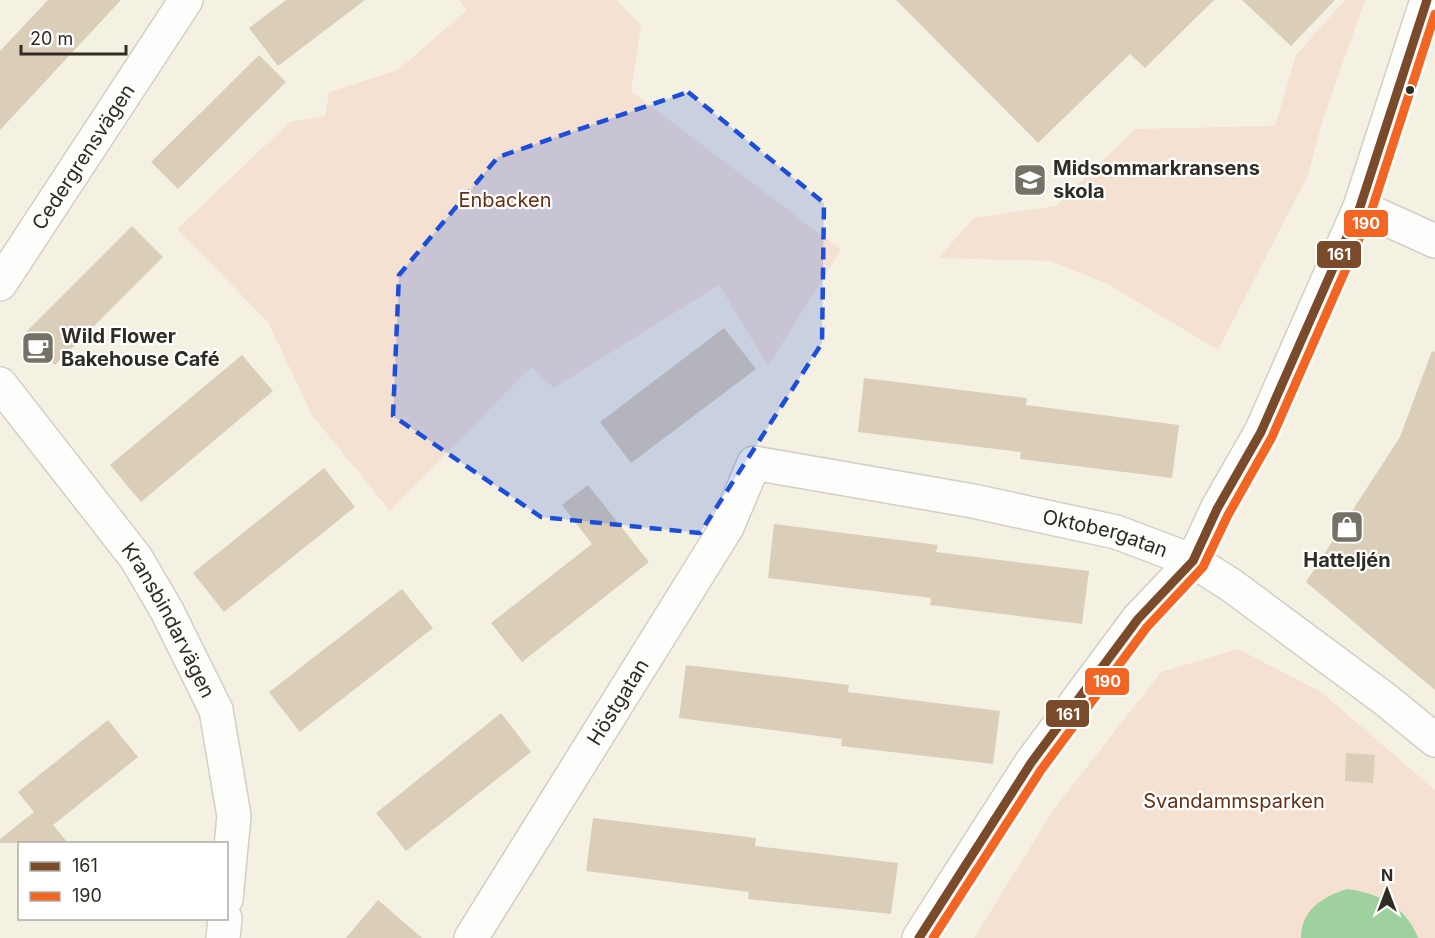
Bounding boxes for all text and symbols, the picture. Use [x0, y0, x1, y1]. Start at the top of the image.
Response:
scale bar [21, 18, 126, 56]
text: 20 m [30, 28, 73, 49]
street label: Cedergrensvägen [27, 80, 140, 234]
unlabelled marker [1404, 84, 1416, 96]
place label: Midsommarkransens skola [1053, 156, 1260, 203]
school or university icon: Midsommarkransens skola [1012, 162, 1048, 198]
park label: Enbacken [459, 188, 551, 212]
line badge: 190 [1343, 209, 1389, 238]
text: 190 [1352, 213, 1380, 233]
line badge: 161 [1316, 240, 1362, 269]
text: 161 [1327, 244, 1351, 264]
place label: Wild Flower Bakehouse Café [61, 324, 220, 371]
cafe icon: Wild Flower Bakehouse Café [20, 330, 56, 366]
street label: Oktobergatan [1040, 504, 1171, 562]
shop icon: Hatteljén [1329, 509, 1365, 545]
street label: Kransbindarvägen [116, 538, 220, 702]
place label: Hatteljén [1303, 548, 1391, 572]
street label: Höstgatan [582, 655, 654, 750]
line badge: 190 [1084, 667, 1130, 696]
text: 190 [1093, 671, 1121, 691]
line badge: 161 [1045, 699, 1090, 728]
text: 161 [1056, 704, 1080, 724]
park label: Svandammsparken [1143, 789, 1325, 813]
legend [18, 842, 228, 920]
text: 161 [72, 855, 98, 876]
north arrow [1357, 860, 1417, 920]
text: N [1381, 865, 1393, 885]
text: 190 [72, 885, 102, 906]

